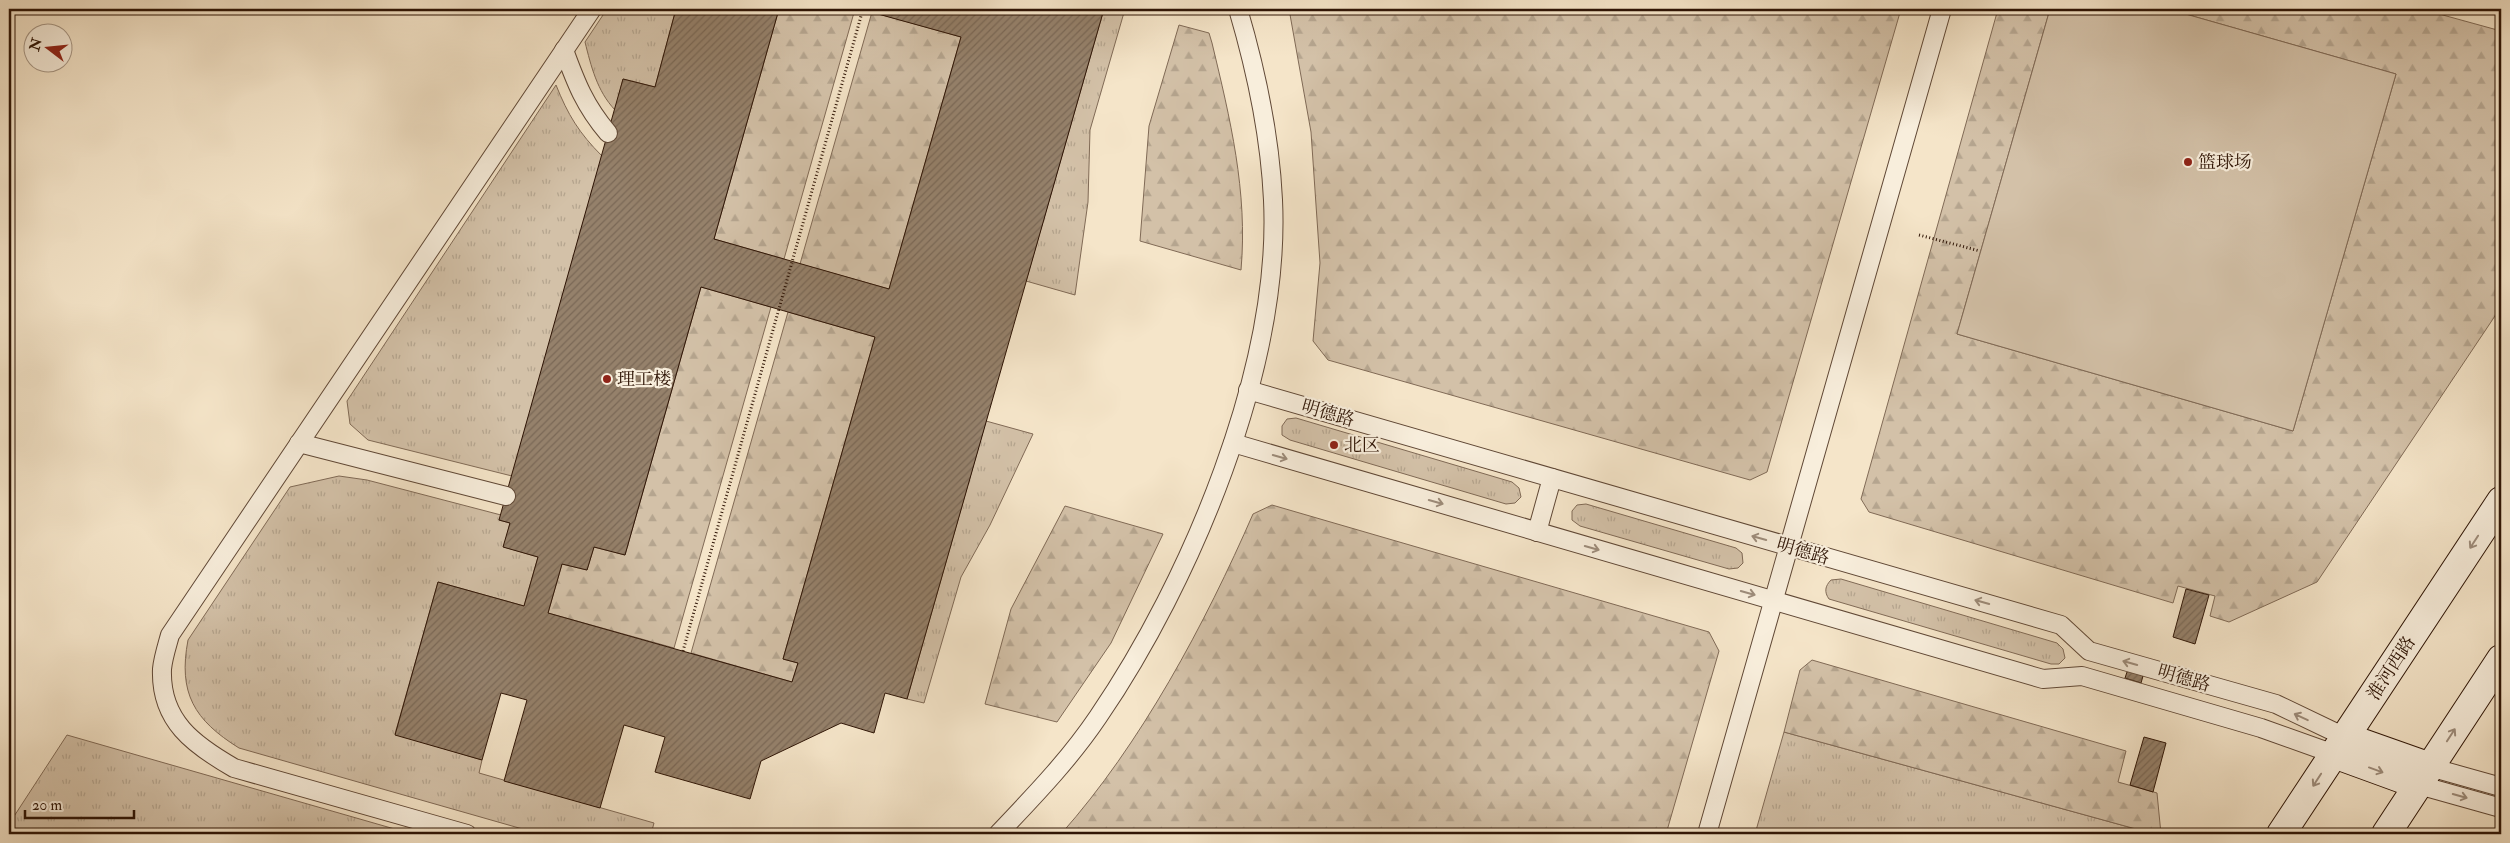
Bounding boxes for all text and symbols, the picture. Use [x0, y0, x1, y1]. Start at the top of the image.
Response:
north arrow [22, 22, 72, 72]
text: N [26, 36, 46, 54]
place label: 篮球场 [2198, 151, 2252, 174]
marker: 篮球场 [2182, 156, 2194, 168]
place label: 理工楼 [617, 368, 671, 391]
marker: 理工楼 [601, 373, 613, 385]
street label: 明德路 [1299, 395, 1357, 432]
place label: 北区 [1344, 434, 1380, 457]
marker: 北区 [1328, 439, 1340, 451]
one-way arrow [1271, 452, 1287, 462]
one-way arrow [1427, 498, 1443, 508]
one-way arrow [1752, 532, 1768, 542]
street label: 明德路 [1774, 533, 1832, 570]
one-way arrow [2469, 535, 2480, 549]
one-way arrow [1583, 543, 1599, 553]
one-way arrow [1739, 589, 1755, 599]
one-way arrow [1975, 597, 1991, 607]
street label: 淮河西路 [2362, 632, 2421, 705]
one-way arrow [2122, 657, 2138, 667]
street label: 明德路 [2155, 660, 2213, 697]
one-way arrow [2294, 711, 2309, 721]
one-way arrow [2446, 728, 2456, 742]
one-way arrow [2368, 765, 2384, 775]
one-way arrow [2312, 772, 2322, 786]
scale bar [25, 788, 134, 820]
one-way arrow [2452, 792, 2468, 802]
text: 20 m [32, 796, 62, 815]

